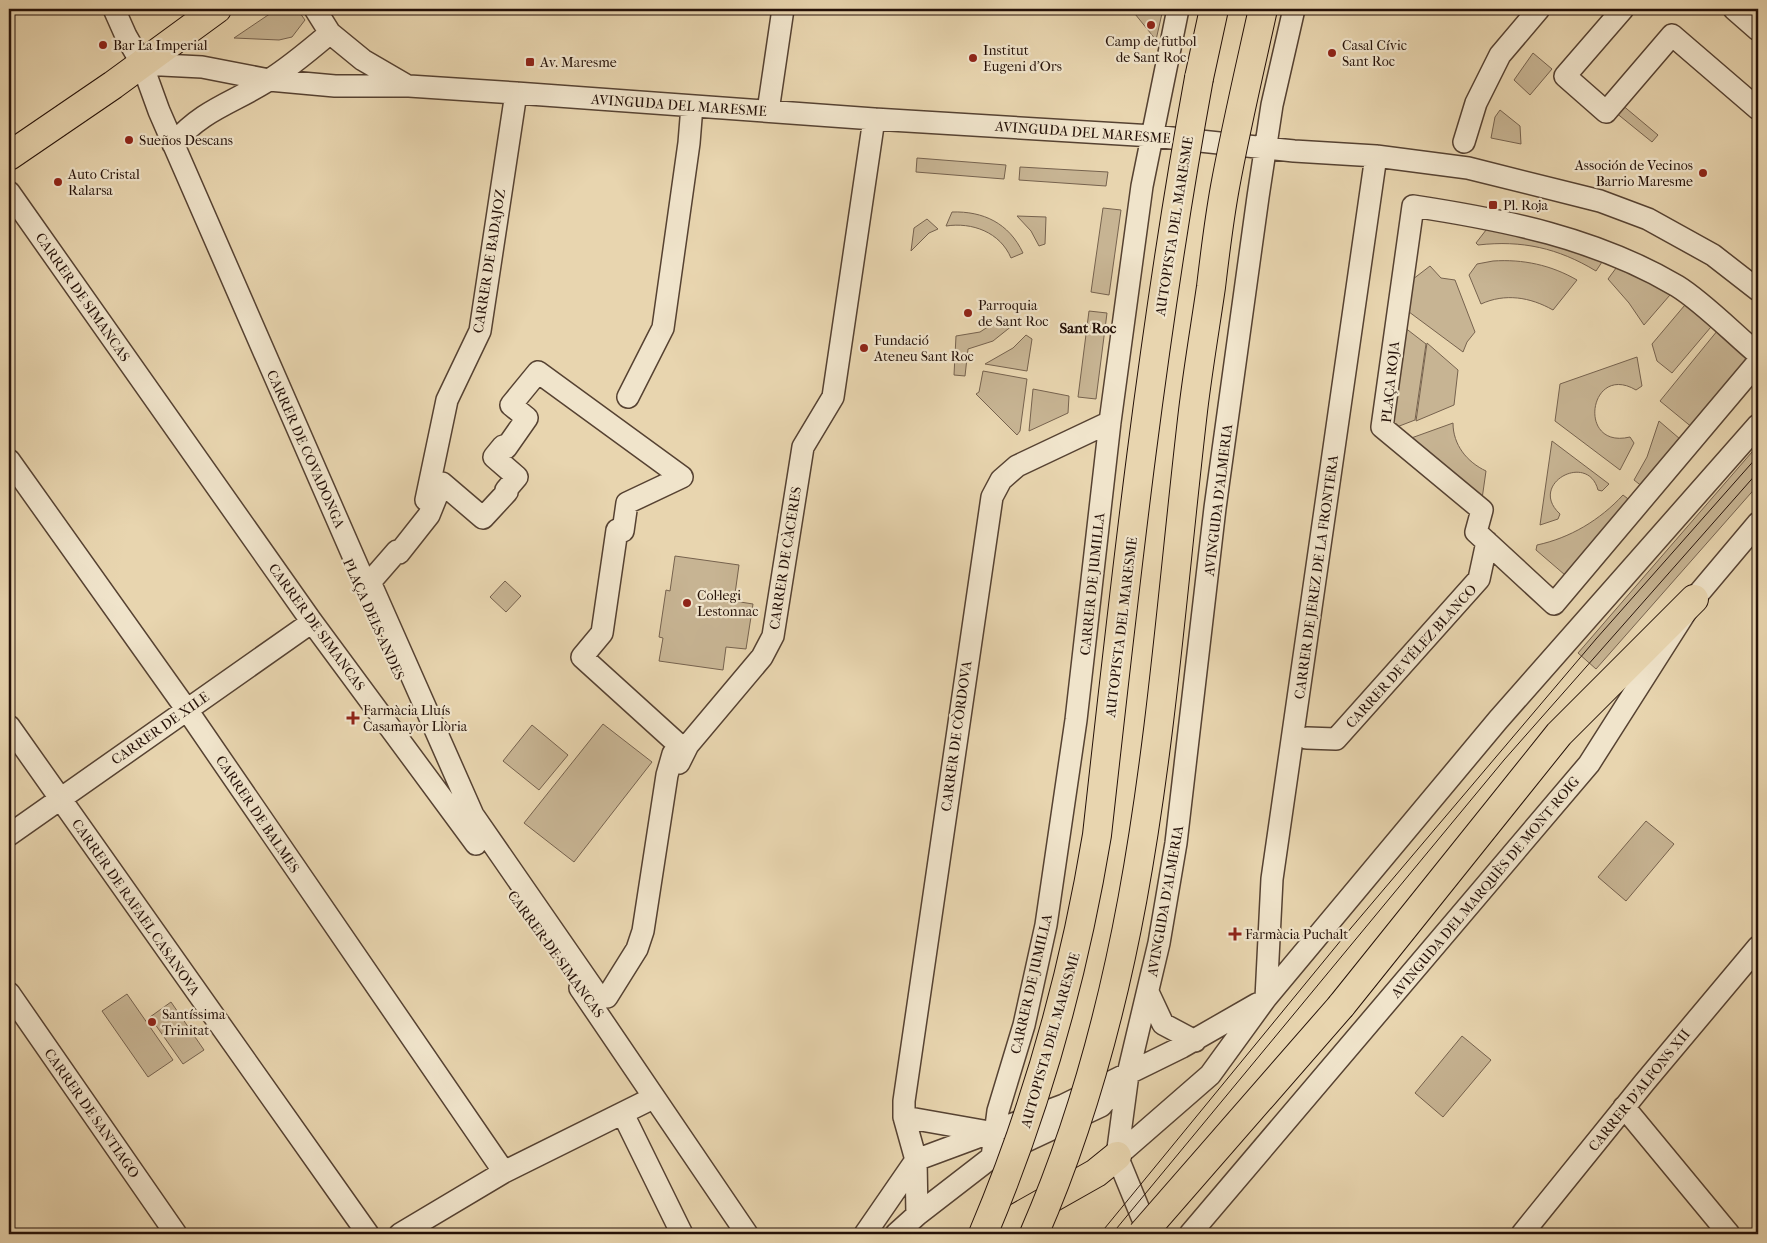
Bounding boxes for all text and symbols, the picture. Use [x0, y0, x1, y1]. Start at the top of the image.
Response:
marker: Camp de futbol de Sant Roc [1145, 19, 1157, 31]
place label: Camp de futbol de Sant Roc [1105, 33, 1197, 66]
place label: Bar La Imperial [113, 37, 208, 54]
place label: Casal Cívic Sant Roc [1342, 37, 1407, 70]
marker: Bar La Imperial [97, 39, 109, 51]
place label: Institut Eugeni d'Ors [983, 42, 1062, 75]
marker: Casal Cívic Sant Roc [1326, 47, 1338, 59]
marker: Institut Eugeni d'Ors [967, 52, 979, 64]
place label: Av. Maresme [539, 54, 617, 71]
marker: Av. Maresme [524, 56, 536, 68]
street label: AVINGUDA DEL MARESME [590, 91, 768, 120]
street label: AVINGUDA DEL MARESME [994, 118, 1172, 147]
place label: Sueños Descans [139, 132, 233, 149]
marker: Sueños Descans [123, 134, 135, 146]
street label: AUTOPISTA DEL MARESME [1152, 135, 1197, 318]
place label: Associón de Vecinos Barrio Maresme [1574, 157, 1693, 190]
place label: Auto Cristal Ralarsa [67, 166, 140, 199]
marker: Associón de Vecinos Barrio Maresme [1697, 167, 1709, 179]
marker: Auto Cristal Ralarsa [52, 176, 64, 188]
street label: CARRER DE BADAJOZ [470, 187, 509, 334]
place label: Pl. Roja [1503, 197, 1549, 214]
marker: Pl. Roja [1487, 199, 1499, 211]
street label: CARRER DE SIMANCAS [32, 230, 134, 365]
place label: Parroquia de Sant Roc [978, 297, 1049, 330]
marker: Parroquia de Sant Roc [962, 307, 974, 319]
district label: Sant Roc [1060, 319, 1117, 337]
place label: Fundació Ateneu Sant Roc [873, 332, 974, 365]
street label: PLAÇA ROJA [1378, 339, 1403, 424]
marker: Fundació Ateneu Sant Roc [858, 342, 870, 354]
street label: CARRER DE COVADONGA [263, 368, 348, 532]
street label: AVINGUDA D'ALMERIA [1201, 422, 1236, 578]
street label: CARRER DE JEREZ DE LA FRONTERA [1291, 453, 1342, 700]
street label: CARRER DE CÀCERES [765, 485, 805, 631]
street label: CARRER DE JUMILLA [1077, 511, 1109, 656]
street label: AUTOPISTA DEL MARESME [1102, 535, 1141, 719]
street label: PLAÇA DELS ANDES [339, 556, 408, 682]
street label: CARRER DE SIMANCAS [265, 560, 369, 694]
street label: CARRER DE VÉLEZ BLANCO [1342, 580, 1480, 732]
place label: Col·legi Lestonnac [697, 587, 759, 620]
marker: Col·legi Lestonnac [681, 597, 693, 609]
street label: CARRER DE CÒRDOVA [937, 659, 976, 812]
street label: CARRER DE XILE [108, 688, 213, 769]
place label: Farmàcia Lluís Casamayor Llòria [363, 702, 468, 735]
marker: Farmàcia Lluís Casamayor Llòria [347, 712, 359, 724]
street label: CARRER DE BALMES [212, 752, 303, 876]
street label: AVINGUDA DEL MARQUÈS DE MONT-ROIG [1386, 772, 1583, 1002]
street label: CARRER DE RAFAEL CASANOVA [68, 816, 204, 1000]
street label: AVINGUDA D'ALMERIA [1144, 823, 1187, 979]
street label: CARRER DE SIMANCAS [504, 887, 608, 1021]
street label: CARRER DE JUMILLA [1007, 912, 1056, 1056]
place label: Farmàcia Puchalt [1245, 926, 1348, 943]
marker: Farmàcia Puchalt [1229, 928, 1241, 940]
street label: AUTOPISTA DEL MARESME [1017, 950, 1084, 1131]
place label: Santíssima Trinitat [162, 1006, 226, 1039]
marker: Santíssima Trinitat [146, 1016, 158, 1028]
street label: CARRER D'ALFONS XII [1585, 1025, 1694, 1155]
street label: CARRER DE SANTIAGO [40, 1045, 143, 1181]

